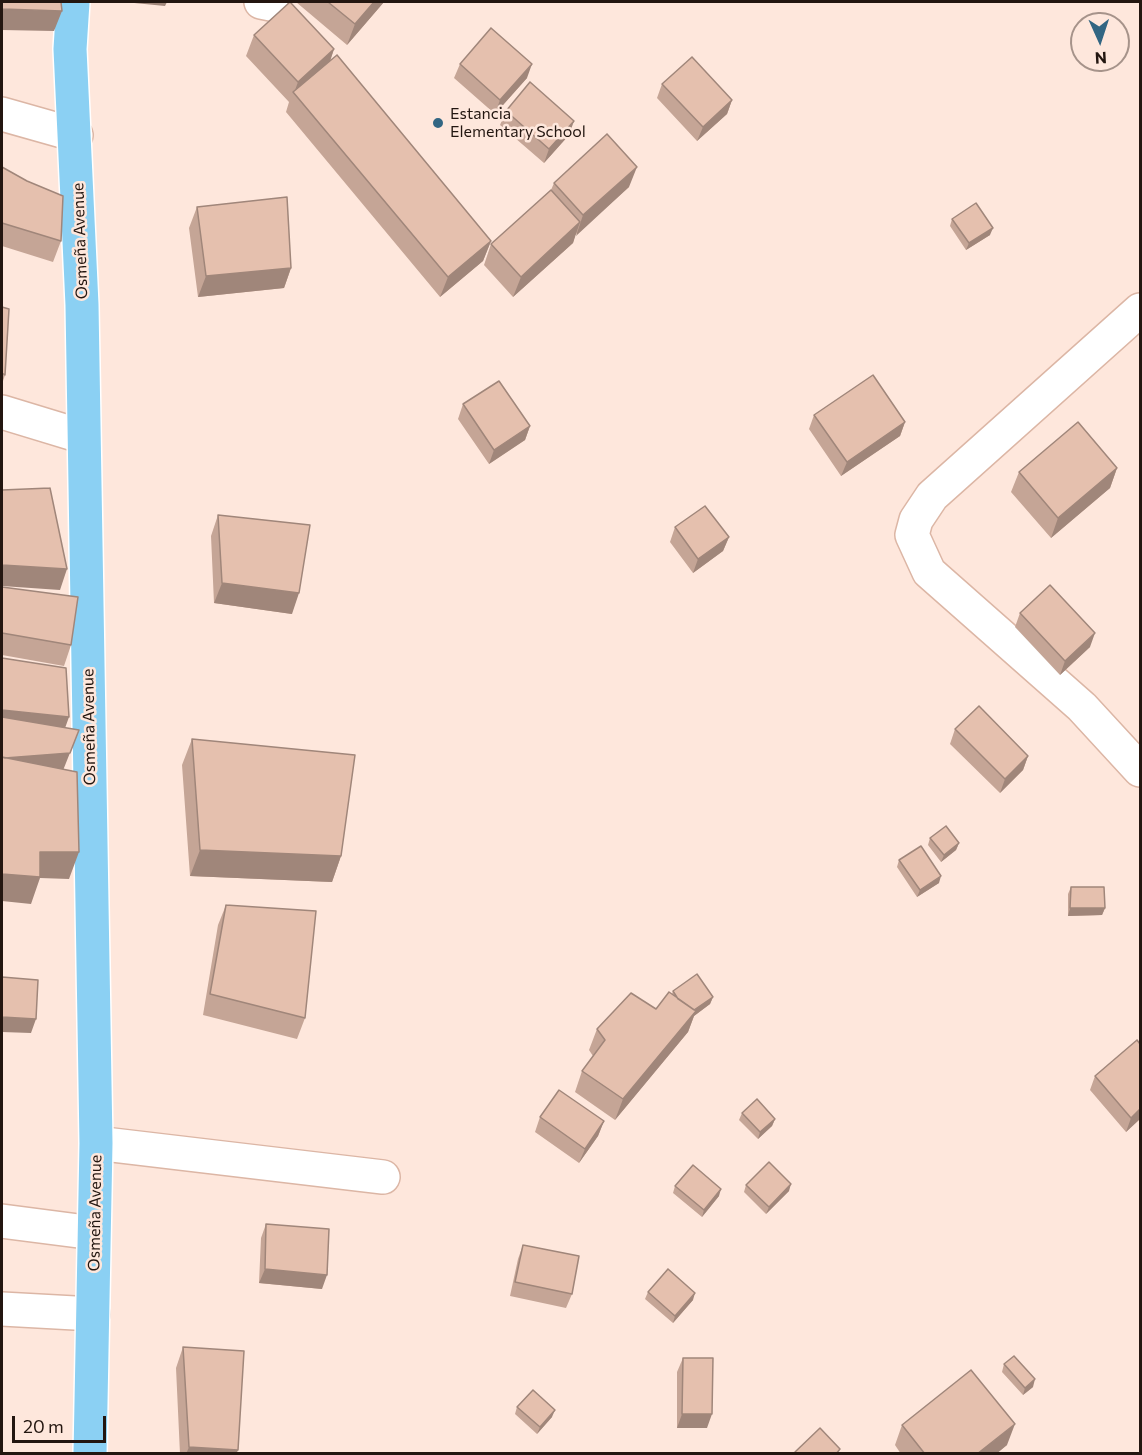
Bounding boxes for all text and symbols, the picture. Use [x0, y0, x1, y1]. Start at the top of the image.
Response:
north arrow [1070, 12, 1130, 72]
text: N [1094, 49, 1107, 68]
place label: Estancia Elementary School [450, 104, 586, 142]
marker: Estancia Elementary School [431, 116, 445, 130]
street label: Osmeña Avenue [68, 182, 92, 300]
street label: Osmeña Avenue [78, 668, 100, 786]
street label: Osmeña Avenue [84, 1154, 106, 1272]
scale bar [15, 1404, 110, 1442]
text: 20 m [23, 1415, 64, 1437]

